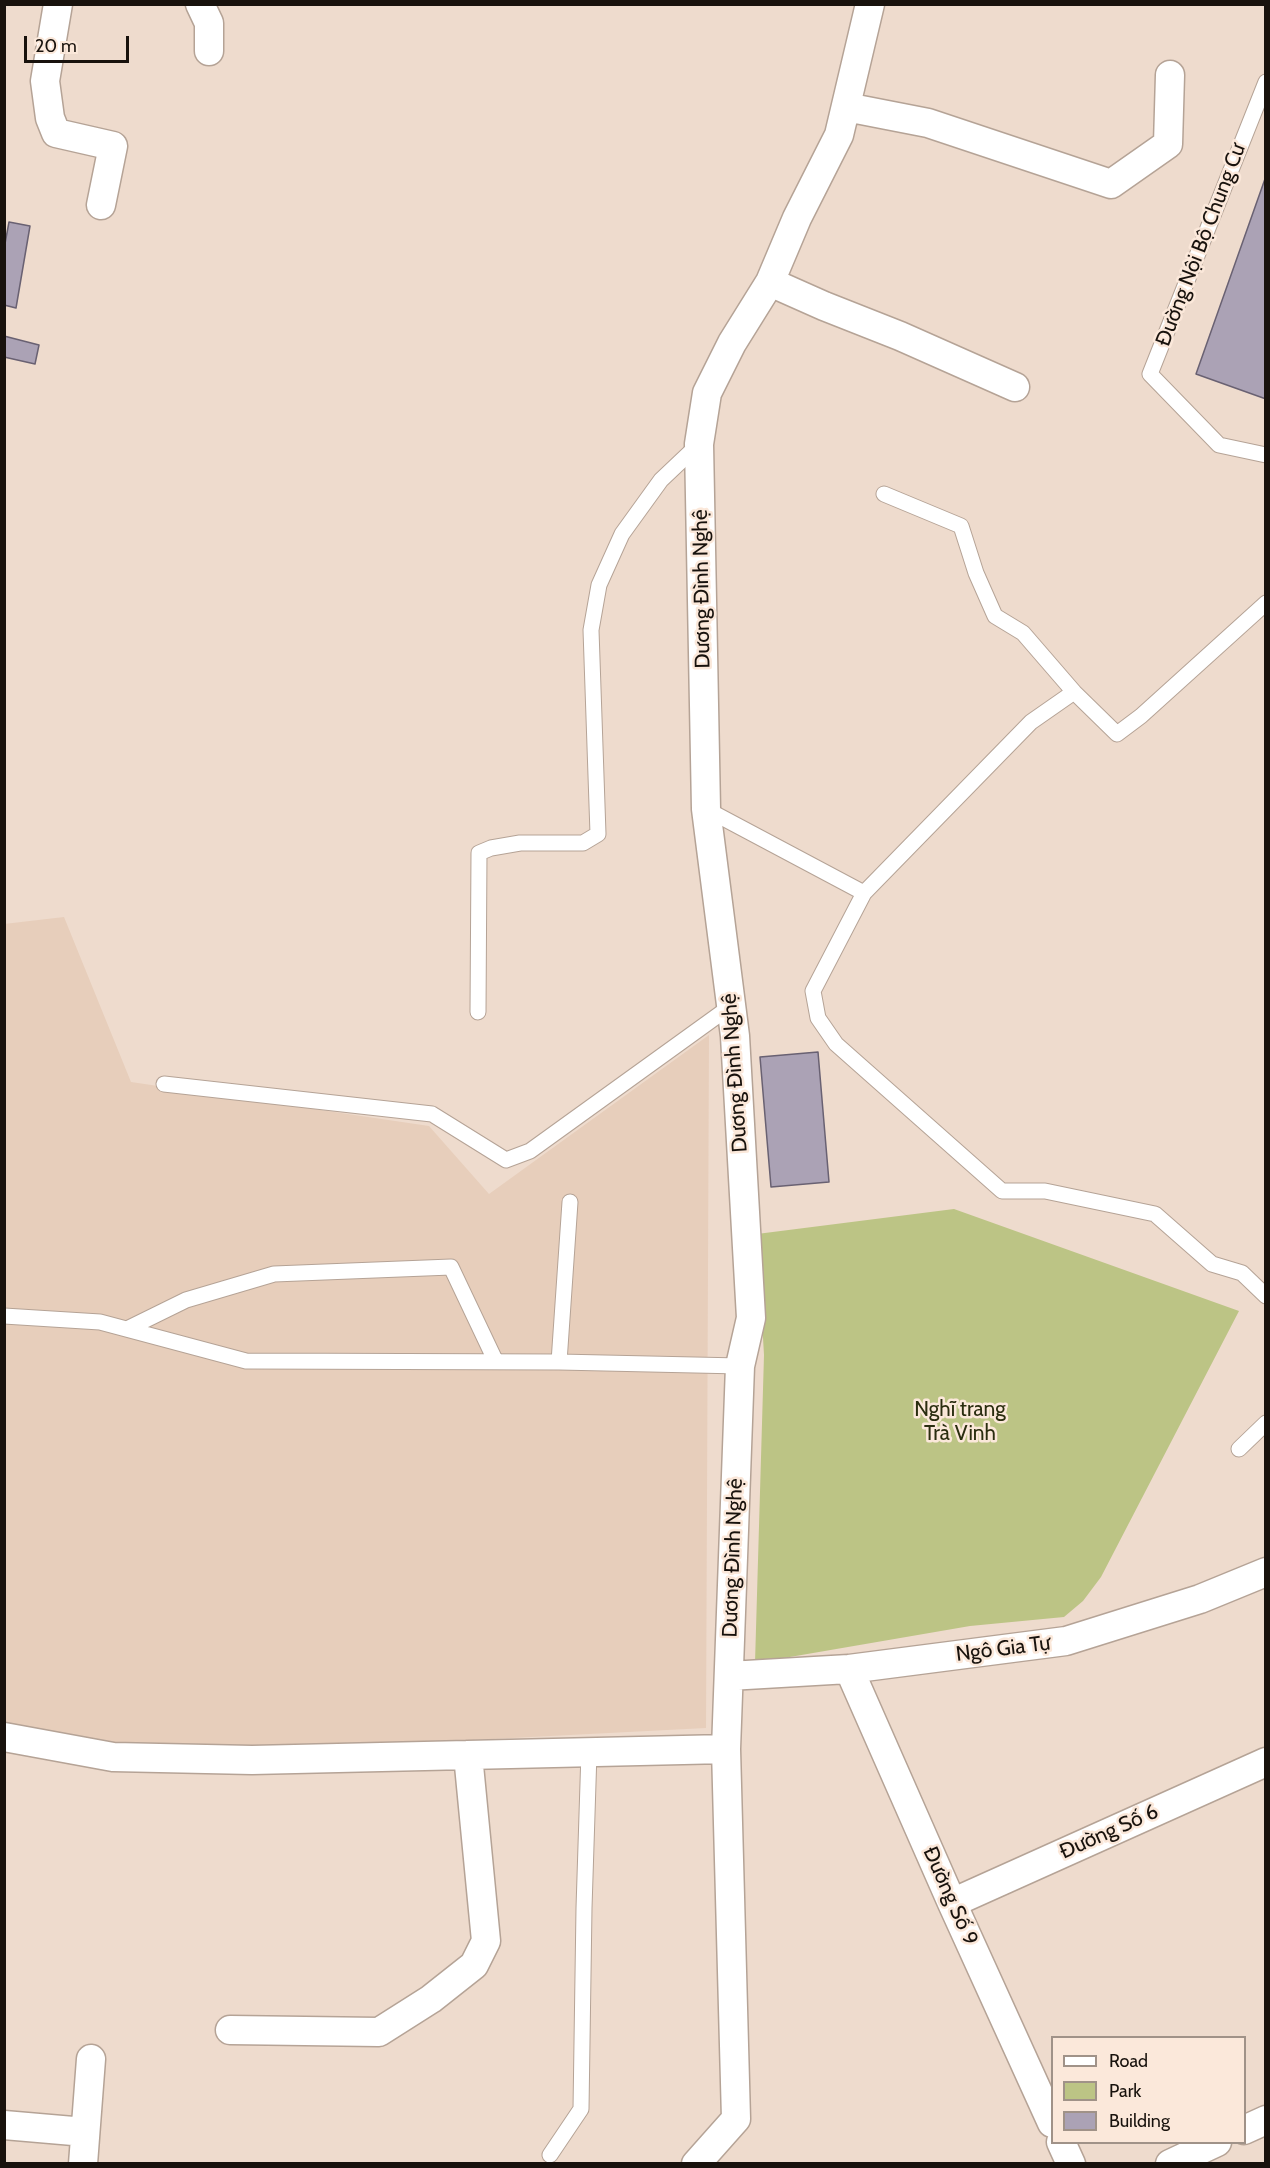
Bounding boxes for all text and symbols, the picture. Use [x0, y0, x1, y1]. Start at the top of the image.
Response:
scale bar [27, 24, 132, 62]
text: 20 m [35, 35, 77, 57]
street label: Đường Nội Bộ Chung Cư [1151, 140, 1251, 350]
street label: Dương Đình Nghệ [688, 509, 716, 669]
street label: Dương Đình Nghệ [717, 993, 753, 1153]
park label: Nghĩ trang Trà Vinh [914, 1397, 1006, 1447]
street label: Dương Đình Nghệ [718, 1478, 748, 1638]
street label: Ngô Gia Tự [954, 1631, 1052, 1667]
street label: Đường Số 6 [1056, 1799, 1162, 1865]
street label: Đường Số 9 [917, 1843, 983, 1949]
legend [1051, 2036, 1246, 2144]
text: Road [1109, 2050, 1148, 2072]
text: Park [1109, 2080, 1141, 2102]
text: Building [1109, 2110, 1170, 2132]

